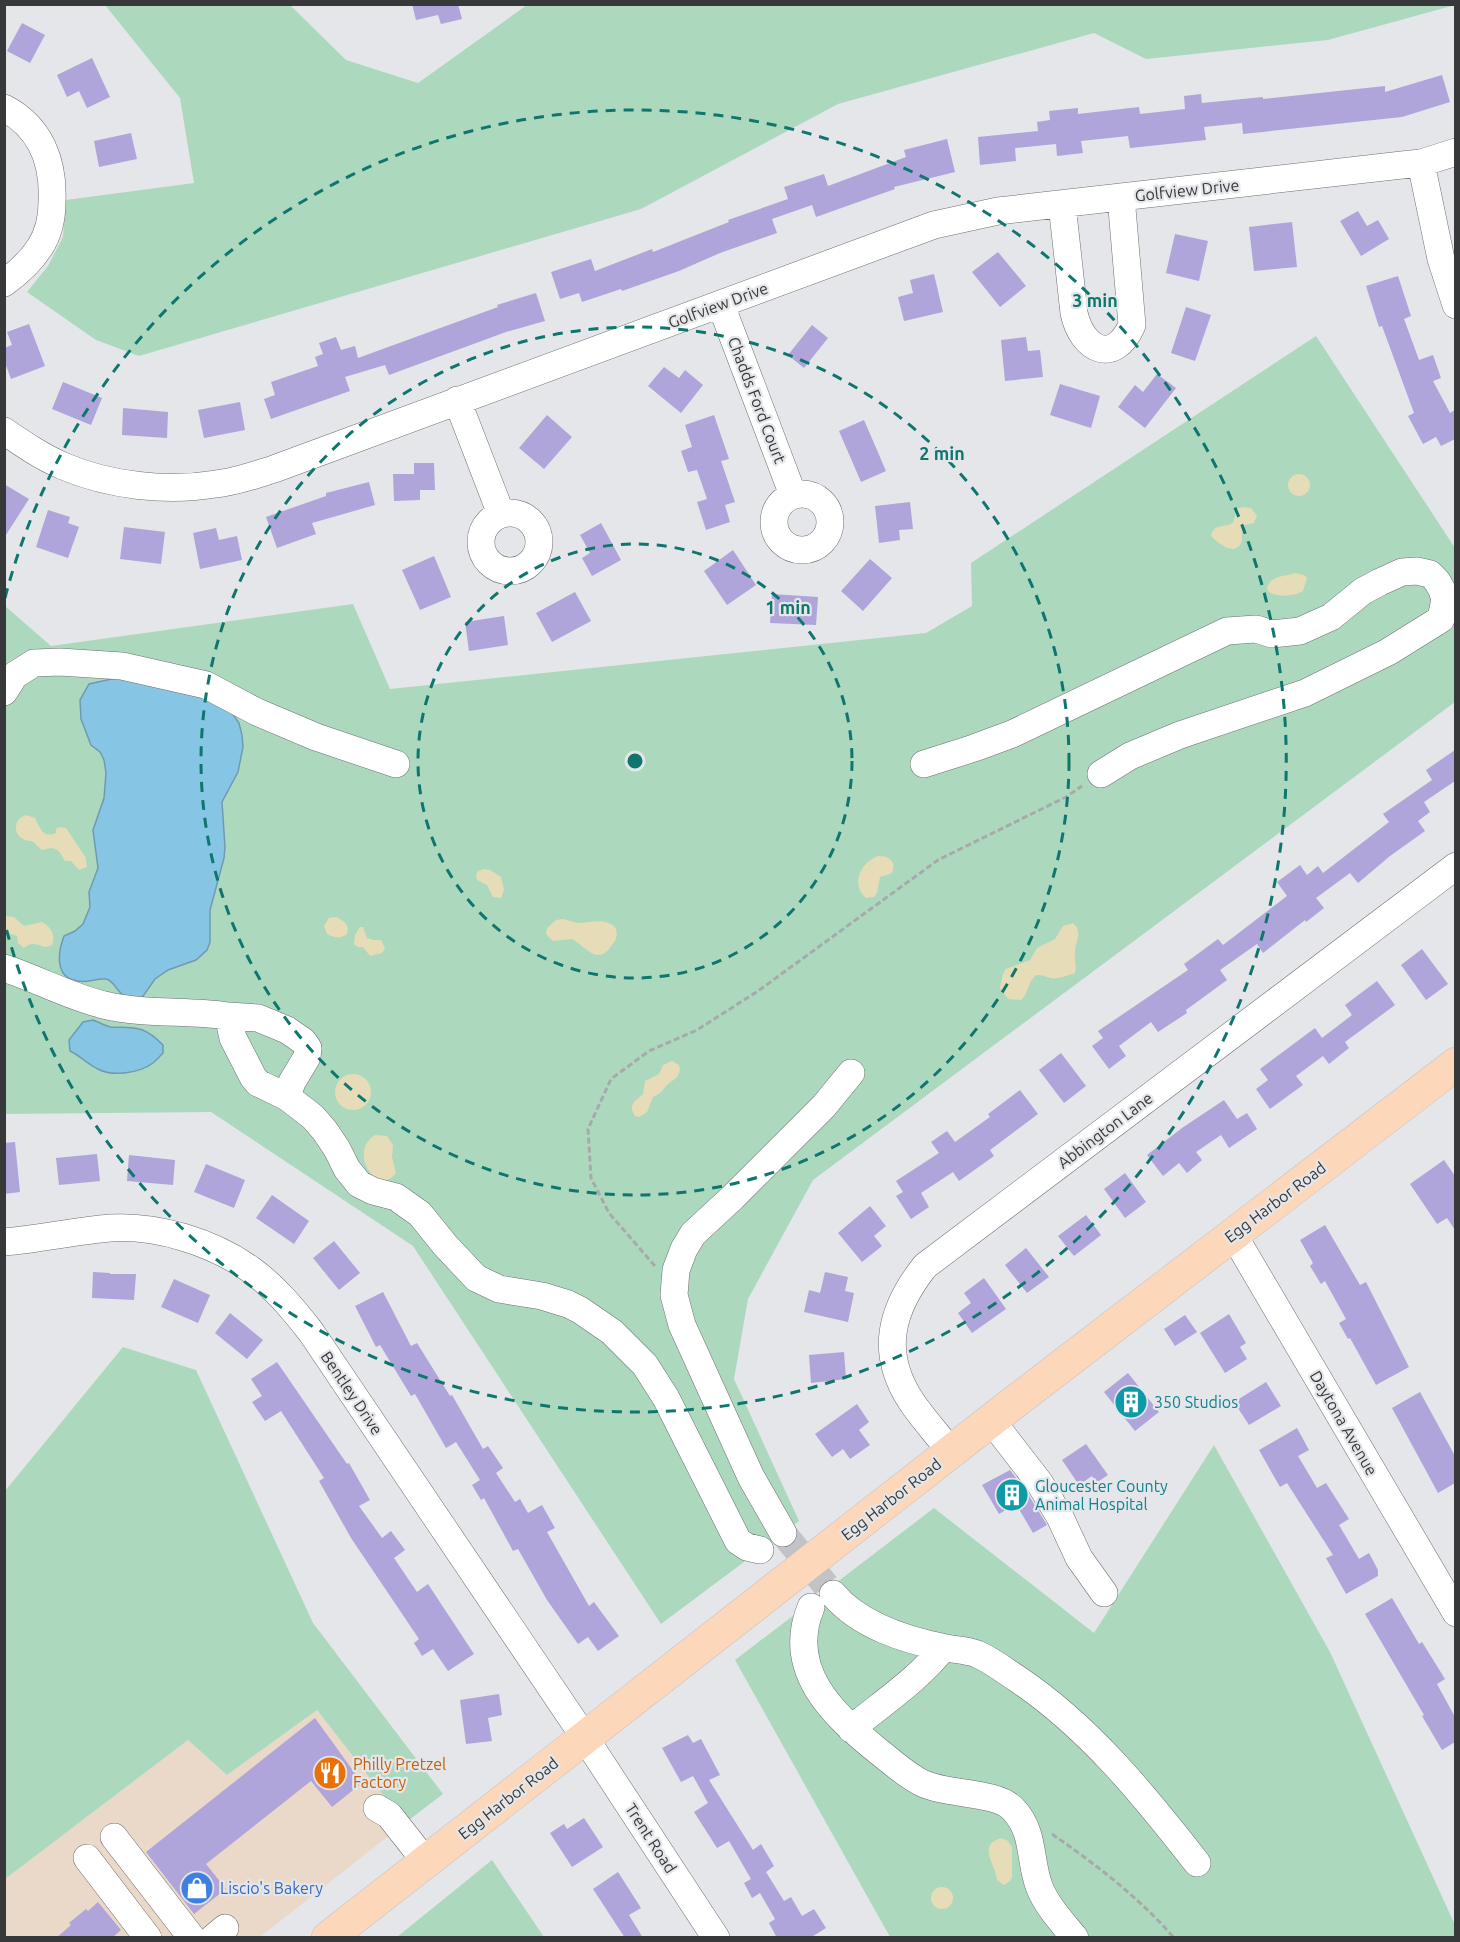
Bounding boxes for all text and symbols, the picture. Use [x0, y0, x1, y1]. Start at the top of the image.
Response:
street label: Golfview Drive [1134, 176, 1240, 204]
street label: Golfview Drive [666, 279, 770, 331]
text: 3 min [1072, 290, 1118, 310]
street label: Chadds Ford Court [725, 334, 790, 466]
text: 2 min [919, 443, 965, 463]
text: 1 min [765, 597, 811, 617]
centre of rings [625, 751, 645, 771]
street label: Abbington Lane [1054, 1088, 1156, 1172]
street label: Egg Harbor Road [1221, 1158, 1329, 1246]
street label: Bentley Drive [318, 1348, 386, 1438]
street label: Daytona Avenue [1307, 1368, 1381, 1478]
building icon: 350 Studios [1113, 1384, 1149, 1420]
place label: 350 Studios [1154, 1393, 1238, 1411]
street label: Egg Harbor Road [838, 1454, 944, 1544]
building icon: Gloucester County Animal Hospital [994, 1477, 1030, 1513]
place label: Gloucester County Animal Hospital [1035, 1477, 1168, 1513]
street label: Egg Harbor Road [455, 1753, 561, 1843]
restaurant icon: Philly Pretzel Factory [312, 1755, 348, 1791]
place label: Philly Pretzel Factory [353, 1755, 446, 1791]
street label: Trent Road [622, 1800, 680, 1876]
shop icon: Liscio's Bakery [179, 1870, 215, 1906]
place label: Liscio's Bakery [220, 1879, 323, 1897]

